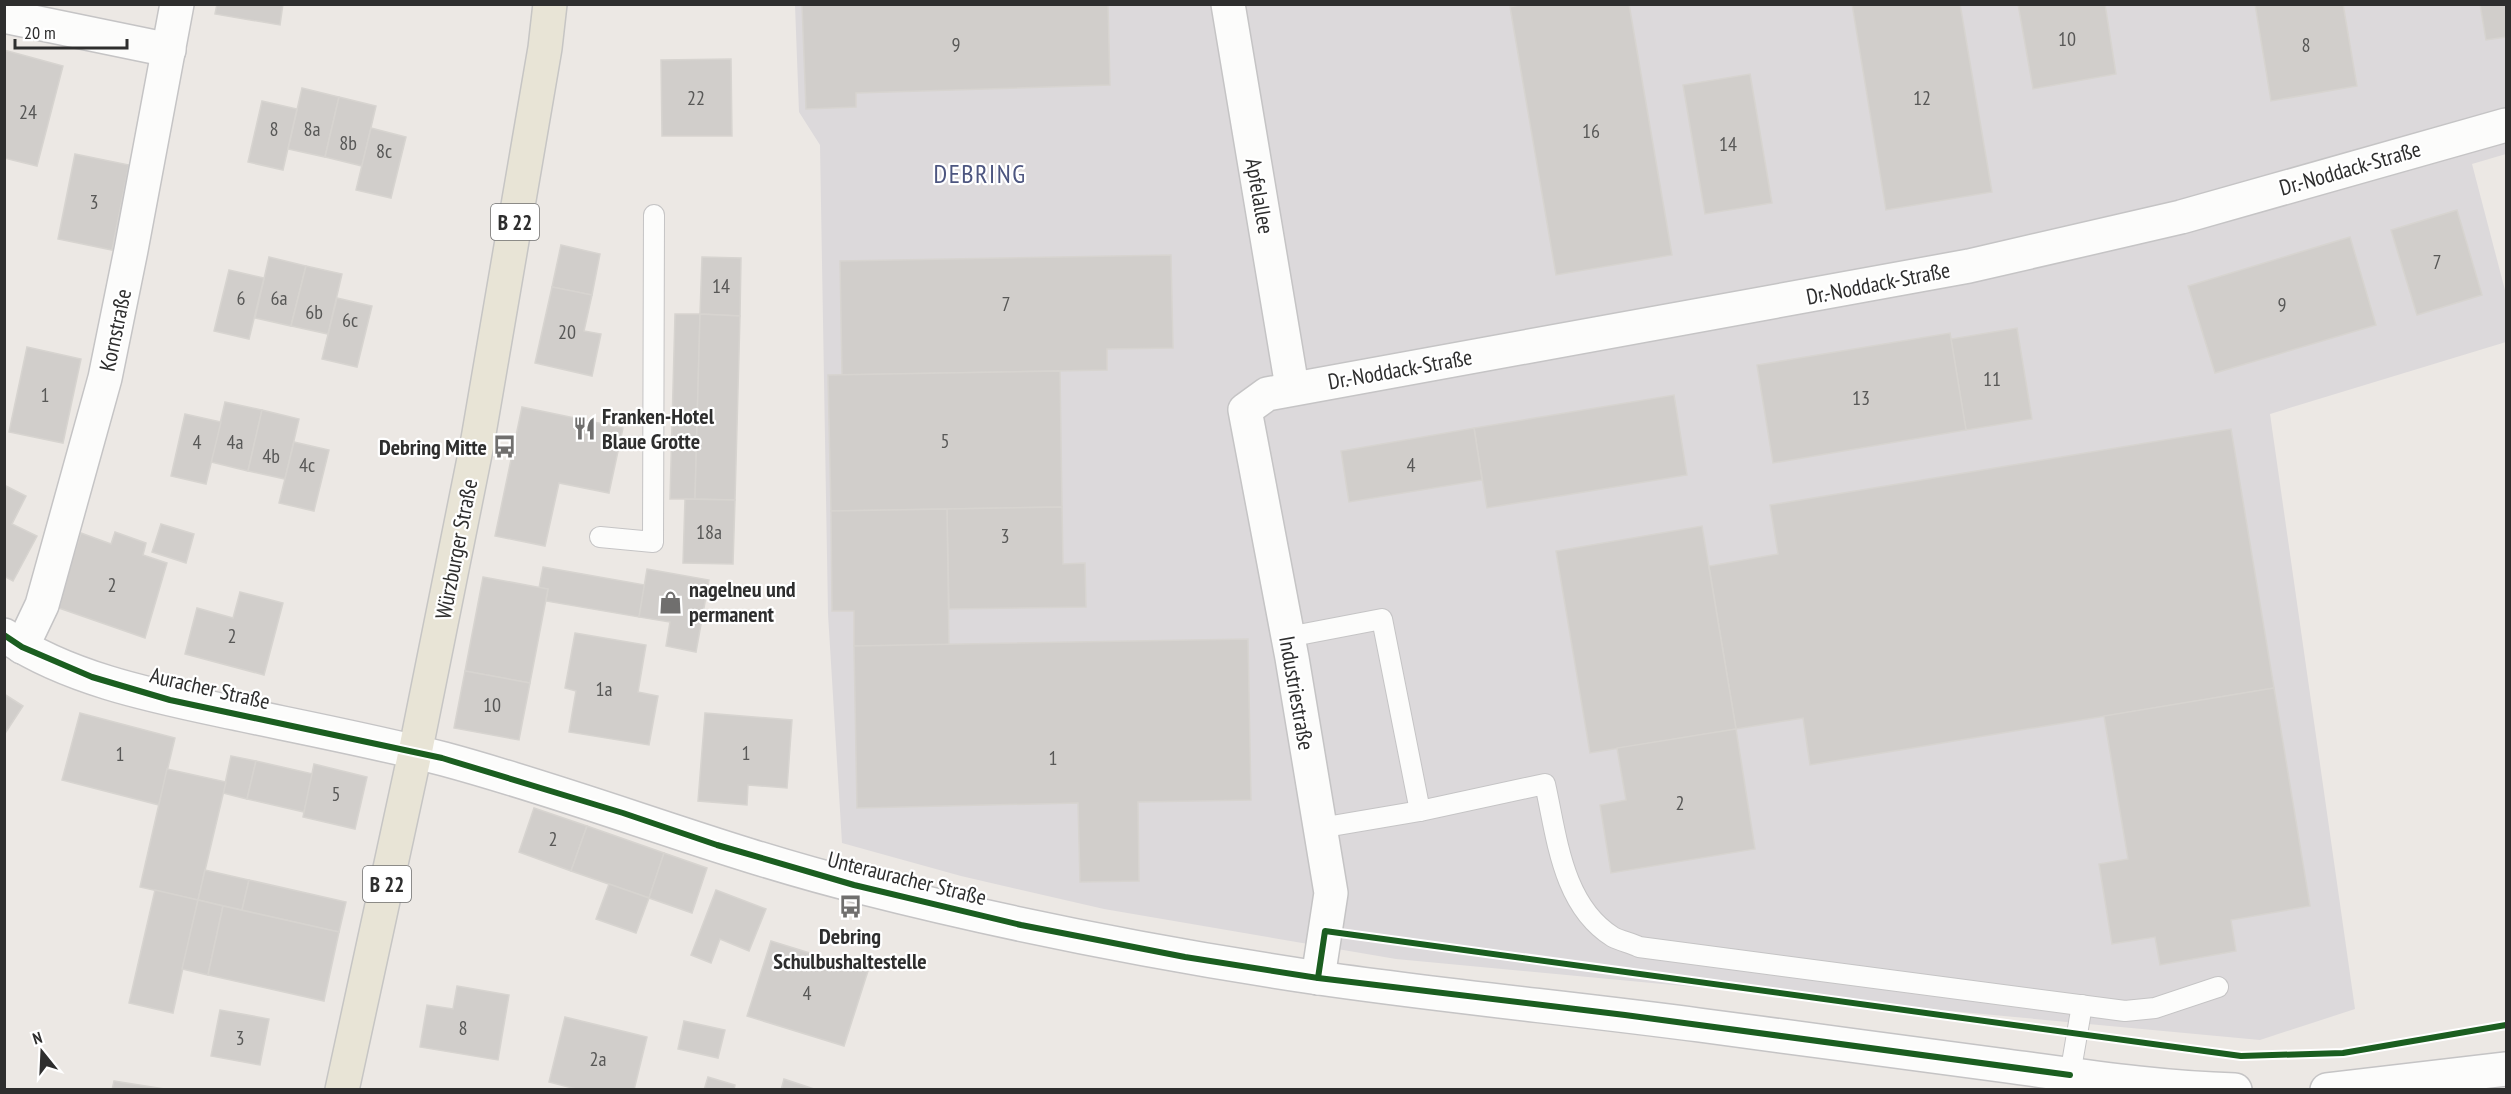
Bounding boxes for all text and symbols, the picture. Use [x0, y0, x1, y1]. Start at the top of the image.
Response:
scale bar [15, 12, 128, 50]
text: 20 m [24, 21, 56, 44]
house number: 10 [2058, 26, 2076, 52]
house number: 9 [952, 32, 961, 58]
house number: 8 [2302, 32, 2311, 58]
house number: 22 [687, 85, 705, 111]
house number: 12 [1913, 85, 1931, 111]
house number: 24 [19, 99, 37, 125]
house number: 8 [270, 116, 279, 142]
house number: 8a [304, 116, 321, 142]
house number: 16 [1582, 118, 1600, 144]
house number: 8b [339, 130, 357, 156]
house number: 14 [1719, 131, 1737, 157]
street label: Dr.-Noddack-Straße [2276, 134, 2424, 202]
house number: 8c [376, 138, 392, 164]
street label: Apfelallee [1240, 156, 1280, 236]
district label: DEBRING [934, 157, 1026, 190]
house number: 3 [90, 189, 99, 215]
road number: B 22 [491, 204, 539, 240]
house number: 7 [2433, 249, 2442, 275]
street label: Dr.-Noddack-Straße [1804, 255, 1952, 311]
house number: 14 [712, 273, 730, 299]
house number: 6 [237, 285, 246, 311]
house number: 6a [271, 285, 288, 311]
street label: Kornstraße [93, 286, 137, 374]
house number: 7 [1002, 291, 1011, 317]
house number: 9 [2278, 292, 2287, 318]
house number: 6b [305, 299, 323, 325]
house number: 6c [342, 307, 358, 333]
house number: 20 [558, 319, 576, 345]
street label: Dr.-Noddack-Straße [1326, 343, 1474, 395]
house number: 11 [1983, 366, 2001, 392]
house number: 1 [41, 382, 50, 408]
house number: 13 [1852, 385, 1870, 411]
place label: Franken-Hotel Blaue Grotte [602, 402, 715, 455]
restaurant icon: Franken-Hotel Blaue Grotte [571, 416, 597, 442]
house number: 5 [941, 428, 950, 454]
house number: 4 [193, 429, 202, 455]
house number: 4a [227, 429, 244, 455]
place label: Debring Mitte [379, 433, 487, 461]
bus stop icon: Debring Mitte [492, 434, 518, 460]
house number: 4b [262, 443, 280, 469]
house number: 4c [299, 452, 315, 478]
house number: 4 [1407, 452, 1416, 478]
street label: Würzburger Straße [429, 476, 483, 622]
house number: 18a [696, 519, 722, 545]
house number: 3 [1001, 523, 1010, 549]
house number: 2 [108, 572, 117, 598]
place label: nagelneu und permanent [689, 575, 796, 628]
shop icon: nagelneu und permanent [658, 589, 684, 615]
house number: 2 [228, 623, 237, 649]
street label: Industriestraße [1273, 634, 1321, 752]
street label: Auracher Straße [147, 661, 273, 715]
house number: 1a [596, 676, 613, 702]
house number: 10 [483, 692, 501, 718]
house number: 1 [742, 740, 751, 766]
house number: 1 [116, 741, 125, 767]
house number: 1 [1049, 745, 1058, 771]
house number: 5 [332, 781, 341, 807]
house number: 2 [1676, 790, 1685, 816]
house number: 2 [549, 826, 558, 852]
street label: Unterauracher Straße [825, 845, 989, 911]
road number: B 22 [363, 866, 411, 902]
bus stop icon: Debring Schulbushaltestelle [837, 894, 863, 920]
place label: Debring Schulbushaltestelle [773, 922, 927, 975]
house number: 4 [803, 980, 812, 1006]
house number: 8 [459, 1015, 468, 1041]
north arrow [12, 1022, 72, 1082]
house number: 3 [236, 1025, 245, 1051]
text: N [30, 1027, 45, 1049]
house number: 2a [590, 1046, 607, 1072]

